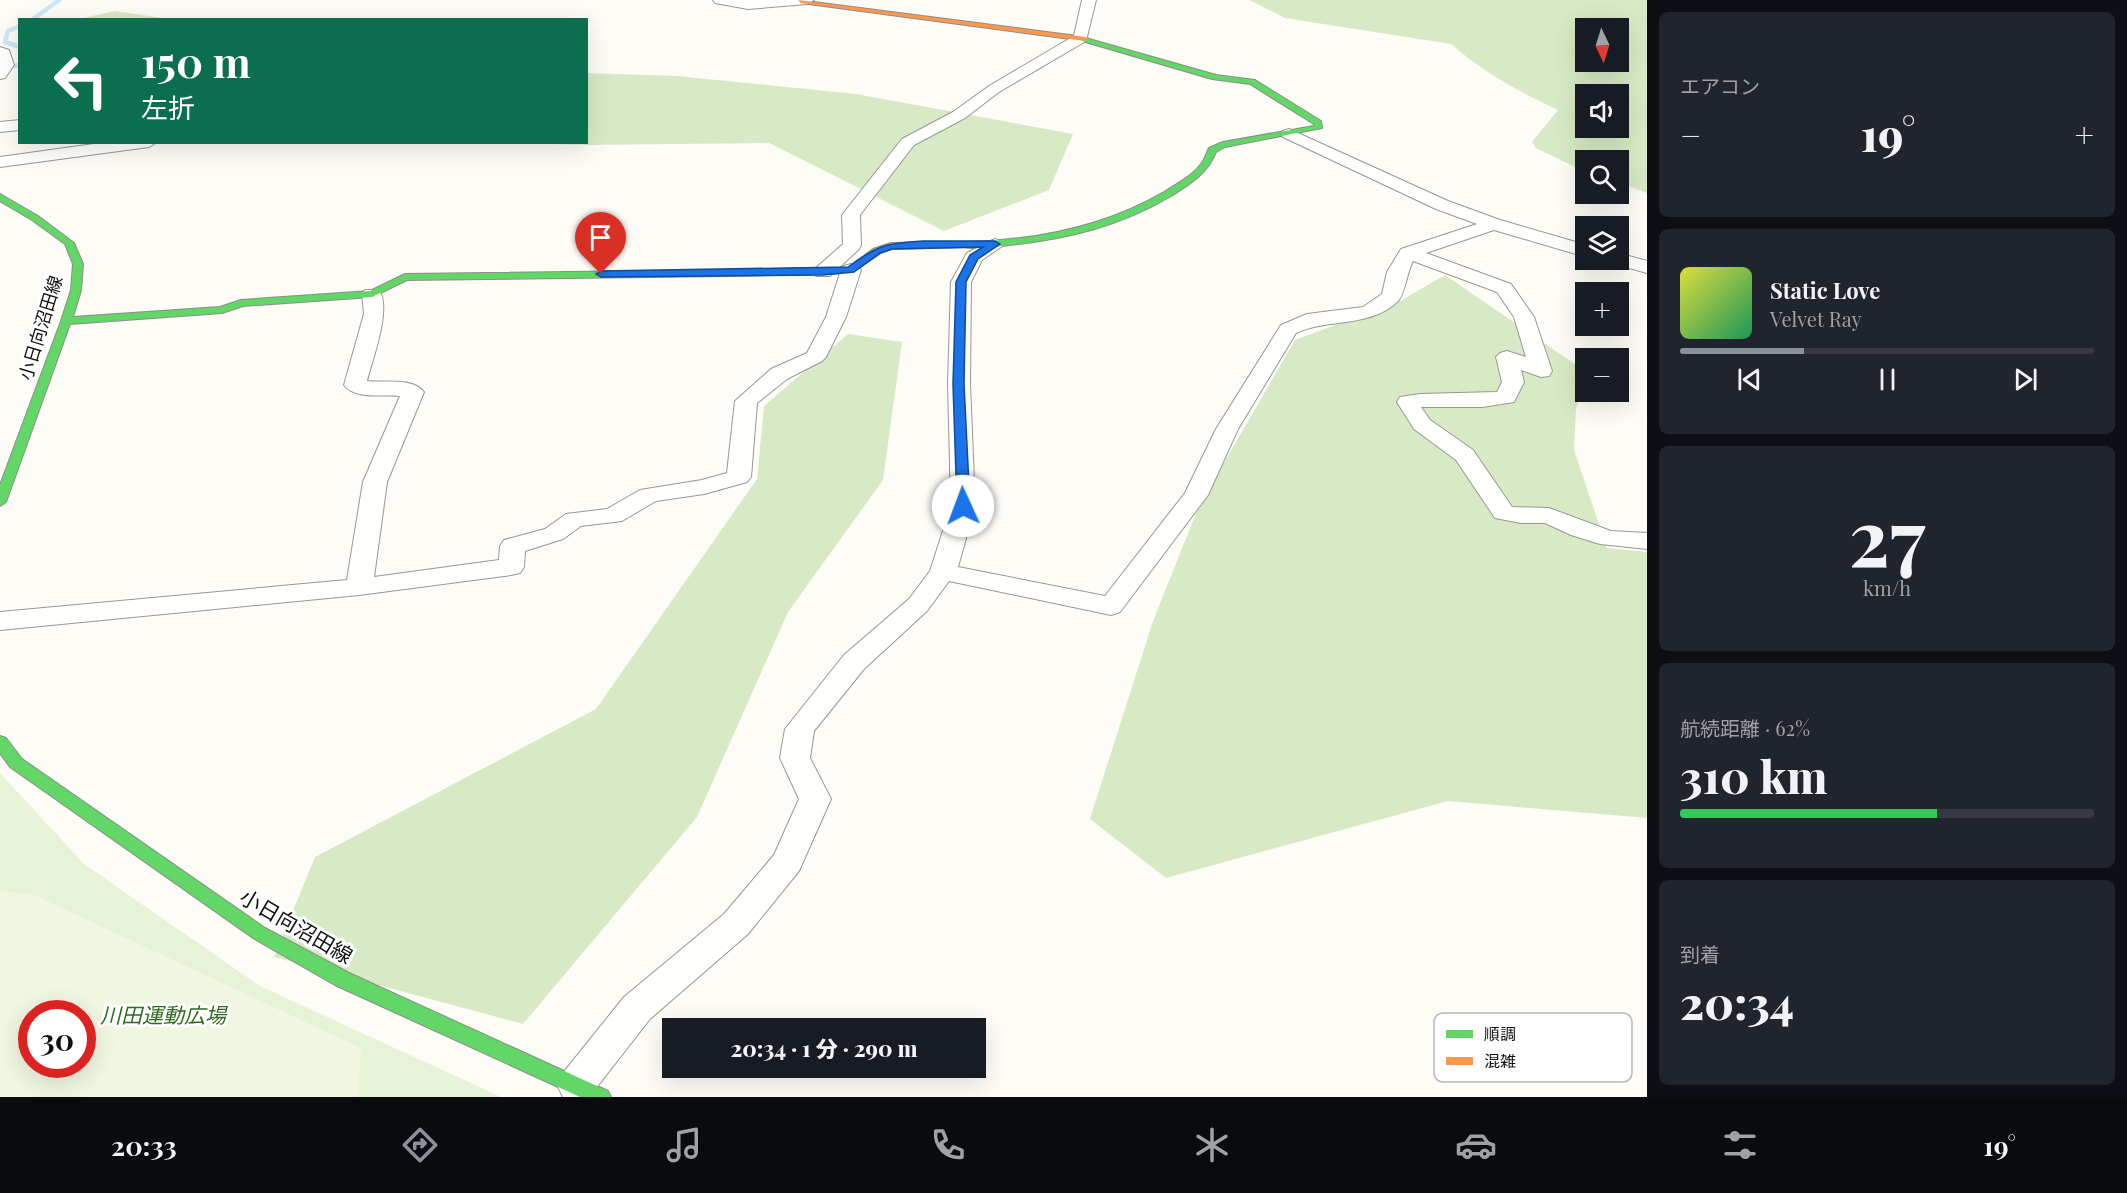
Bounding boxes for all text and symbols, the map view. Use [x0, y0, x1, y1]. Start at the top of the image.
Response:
north arrow [1575, 18, 1629, 72]
map controls [1575, 18, 1629, 402]
text: 150 m [141, 33, 251, 89]
icon: left [42, 42, 120, 120]
text: エアコン [1680, 72, 1760, 99]
button: sound [1575, 84, 1629, 138]
text: 左折 [141, 89, 195, 125]
text: 19° [1861, 103, 1915, 163]
text: − [1680, 112, 1701, 156]
text: + [2075, 112, 2094, 156]
button: search [1575, 150, 1629, 204]
pin [575, 212, 626, 274]
button: layers [1575, 216, 1629, 270]
icon: arrive [584, 221, 617, 254]
street label: 小日向沼田線 [13, 273, 67, 383]
text: Static Love [1770, 275, 1880, 305]
button: + [1575, 282, 1629, 336]
text: Velvet Ray [1770, 305, 1862, 332]
button: − [1575, 348, 1629, 402]
icon: previous [1733, 363, 1766, 396]
icon: pause [1871, 363, 1904, 396]
icon: next [2009, 363, 2042, 396]
position arrow [931, 474, 995, 538]
text: 27 [1849, 483, 1925, 587]
text: km/h [1863, 574, 1911, 601]
text: 航続距離 · 62% [1680, 714, 1810, 741]
text: 310 km [1680, 745, 1827, 805]
street label: 小日向沼田線 [235, 882, 359, 969]
text: 到着 [1680, 940, 1720, 967]
text: 20:34 [1680, 971, 1794, 1031]
speed limit sign: 30 [18, 1000, 96, 1078]
park label: 川田運動広場 [100, 1000, 228, 1028]
legend [1434, 1013, 1632, 1082]
text: 順調 [1484, 1023, 1516, 1044]
text: 20:34 · 1 分 · 290 m [730, 1033, 918, 1063]
text: 混雑 [1484, 1050, 1516, 1071]
icon: directions [399, 1124, 441, 1166]
icon: music [663, 1124, 705, 1166]
icon: phone [927, 1124, 969, 1166]
icon: climate [1191, 1124, 1233, 1166]
icon: car [1455, 1124, 1497, 1166]
icon: filters [1719, 1124, 1761, 1166]
text: 20:33 [111, 1127, 177, 1163]
text: 19° [1983, 1127, 2016, 1163]

